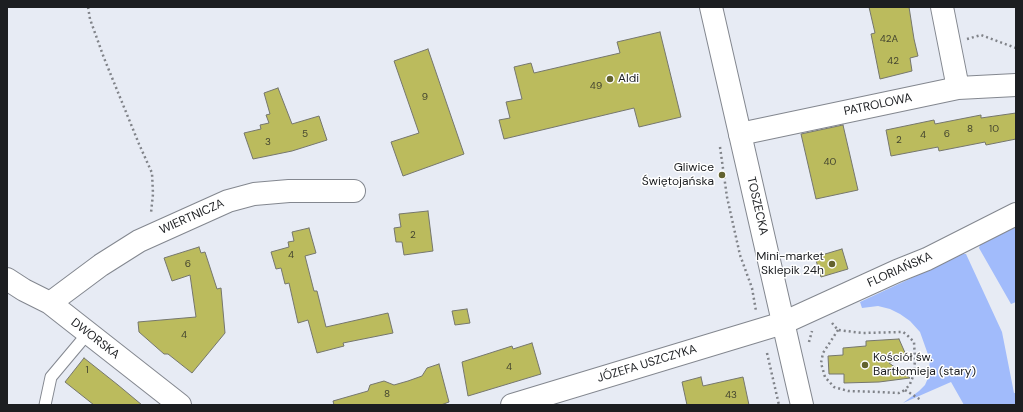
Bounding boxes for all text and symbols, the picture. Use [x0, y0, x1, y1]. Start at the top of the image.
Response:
house number: 42A [880, 33, 898, 45]
house number: 42 [887, 55, 899, 67]
place label: Aldi [618, 72, 639, 86]
marker: Aldi [605, 74, 615, 84]
house number: 49 [590, 80, 602, 92]
house number: 9 [422, 91, 428, 103]
street label: PATROLOWA [843, 91, 913, 119]
house number: 8 [967, 123, 973, 135]
house number: 10 [989, 123, 999, 135]
house number: 5 [302, 128, 308, 140]
house number: 6 [944, 128, 950, 140]
house number: 4 [920, 129, 926, 141]
house number: 2 [896, 134, 902, 146]
house number: 3 [265, 136, 271, 148]
house number: 40 [824, 156, 836, 168]
place label: Gliwice Świętojańska [642, 161, 714, 189]
marker: Gliwice Świętojańska [717, 170, 727, 180]
street label: TOSZECKA [743, 175, 771, 237]
street label: WIERTNICZA [157, 196, 227, 238]
house number: 2 [410, 229, 416, 241]
house number: 4 [288, 249, 294, 261]
street label: FLORIAŃSKA [865, 249, 935, 291]
place label: Mini-market Sklepik 24h [756, 250, 824, 278]
house number: 6 [185, 258, 191, 270]
marker: Mini-market Sklepik 24h [827, 259, 837, 269]
street label: DWORSKA [68, 316, 122, 362]
house number: 4 [181, 329, 187, 341]
street label: JÓZEFA USZCZYKA [595, 342, 699, 386]
place label: Kościół św. Bartłomieja (stary) [873, 351, 976, 379]
marker: Kościół św. Bartłomieja (stary) [860, 360, 870, 370]
house number: 4 [506, 361, 512, 373]
house number: 1 [85, 364, 89, 376]
house number: 8 [384, 388, 390, 400]
house number: 43 [725, 389, 737, 401]

